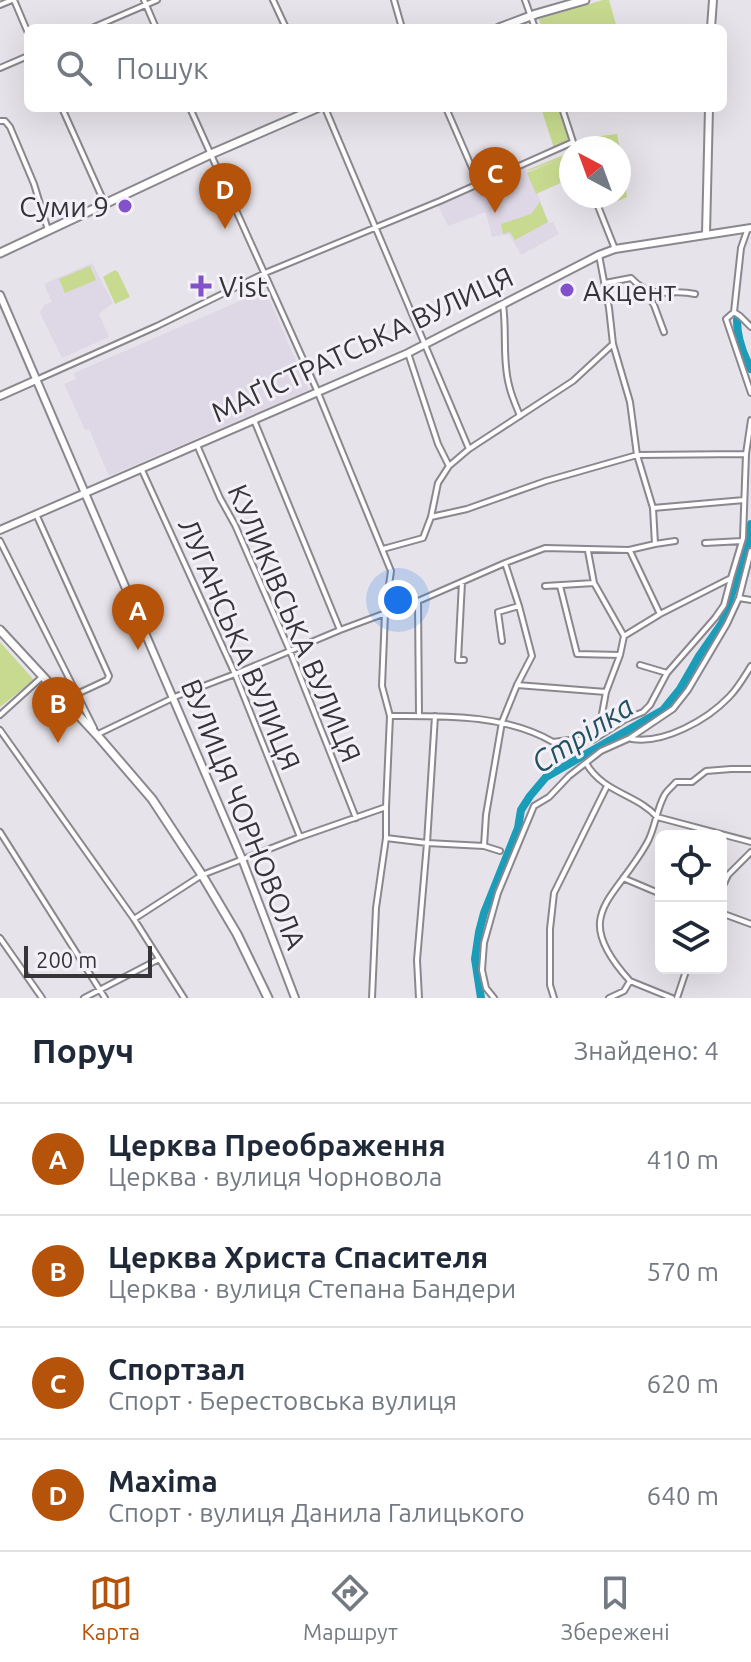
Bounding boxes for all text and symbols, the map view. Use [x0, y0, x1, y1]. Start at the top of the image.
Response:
search box [24, 24, 727, 112]
icon: search [52, 46, 96, 90]
text: Пошук [116, 51, 209, 85]
north arrow [559, 136, 631, 208]
pin: C [469, 147, 521, 213]
pin: D [199, 163, 251, 229]
place label: Суми 9 [19, 191, 109, 222]
marker: Суми 9 [116, 197, 134, 215]
street label: МАҐІСТРАТСЬКА ВУЛИЦЯ [206, 260, 518, 428]
place label: Vist [219, 271, 268, 302]
marker: Vist [190, 275, 212, 297]
place label: Акцент [583, 275, 677, 306]
marker: Акцент [558, 281, 576, 299]
street label: КУЛИКІВСЬКА ВУЛИЦЯ [222, 480, 368, 766]
street label: ЛУГАНСЬКА ВУЛИЦЯ [173, 514, 307, 774]
your location [378, 580, 418, 620]
pin: A [112, 584, 164, 650]
street label: ВУЛИЦЯ ЧОРНОВОЛА [176, 674, 312, 954]
pin: B [32, 677, 84, 743]
water label: Стрілка [525, 689, 639, 779]
map controls [655, 830, 727, 974]
button: locate [655, 830, 727, 902]
button: layers [655, 902, 727, 974]
scale bar [24, 942, 152, 978]
text: 200 m [36, 947, 97, 972]
text: Поруч [32, 1031, 134, 1069]
text: Знайдено: 4 [574, 1036, 719, 1065]
text: Церква Преображення [108, 1128, 446, 1162]
text: A [49, 1145, 67, 1174]
text: 410 m [647, 1145, 719, 1174]
text: Церква · вулиця Чорновола [108, 1162, 442, 1191]
text: Церква Христа Спасителя [108, 1240, 488, 1274]
text: B [49, 1257, 67, 1286]
text: 570 m [647, 1257, 719, 1286]
text: Церква · вулиця Степана Бандери [108, 1274, 516, 1303]
text: Спортзал [108, 1352, 246, 1386]
text: C [50, 1369, 66, 1398]
text: 620 m [647, 1369, 719, 1398]
text: Спорт · Берестовська вулиця [108, 1386, 457, 1415]
text: Maxima [108, 1464, 218, 1498]
text: D [49, 1481, 67, 1510]
text: 640 m [647, 1481, 719, 1510]
text: Спорт · вулиця Данила Галицького [108, 1498, 525, 1527]
tab: Карта [81, 1571, 140, 1644]
tab: Маршрут [303, 1571, 398, 1644]
tab: Збережені [561, 1571, 670, 1644]

